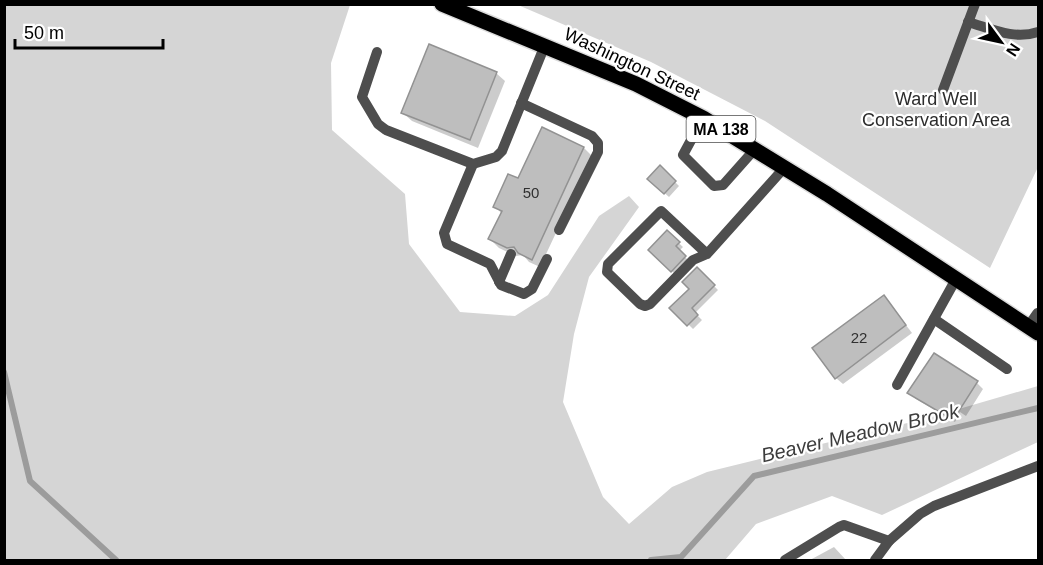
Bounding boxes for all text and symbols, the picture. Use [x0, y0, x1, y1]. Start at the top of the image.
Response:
scale bar [15, 12, 164, 50]
north arrow [971, 12, 1031, 72]
text: 50 m [24, 23, 64, 43]
street label: Washington Street [561, 24, 703, 104]
text: N [1003, 40, 1023, 59]
park label: Ward Well Conservation Area [862, 89, 1011, 130]
road number: MA 138 [686, 116, 756, 142]
house number: 50 [523, 184, 539, 201]
house number: 22 [851, 329, 867, 346]
water label: Beaver Meadow Brook [759, 399, 962, 466]

